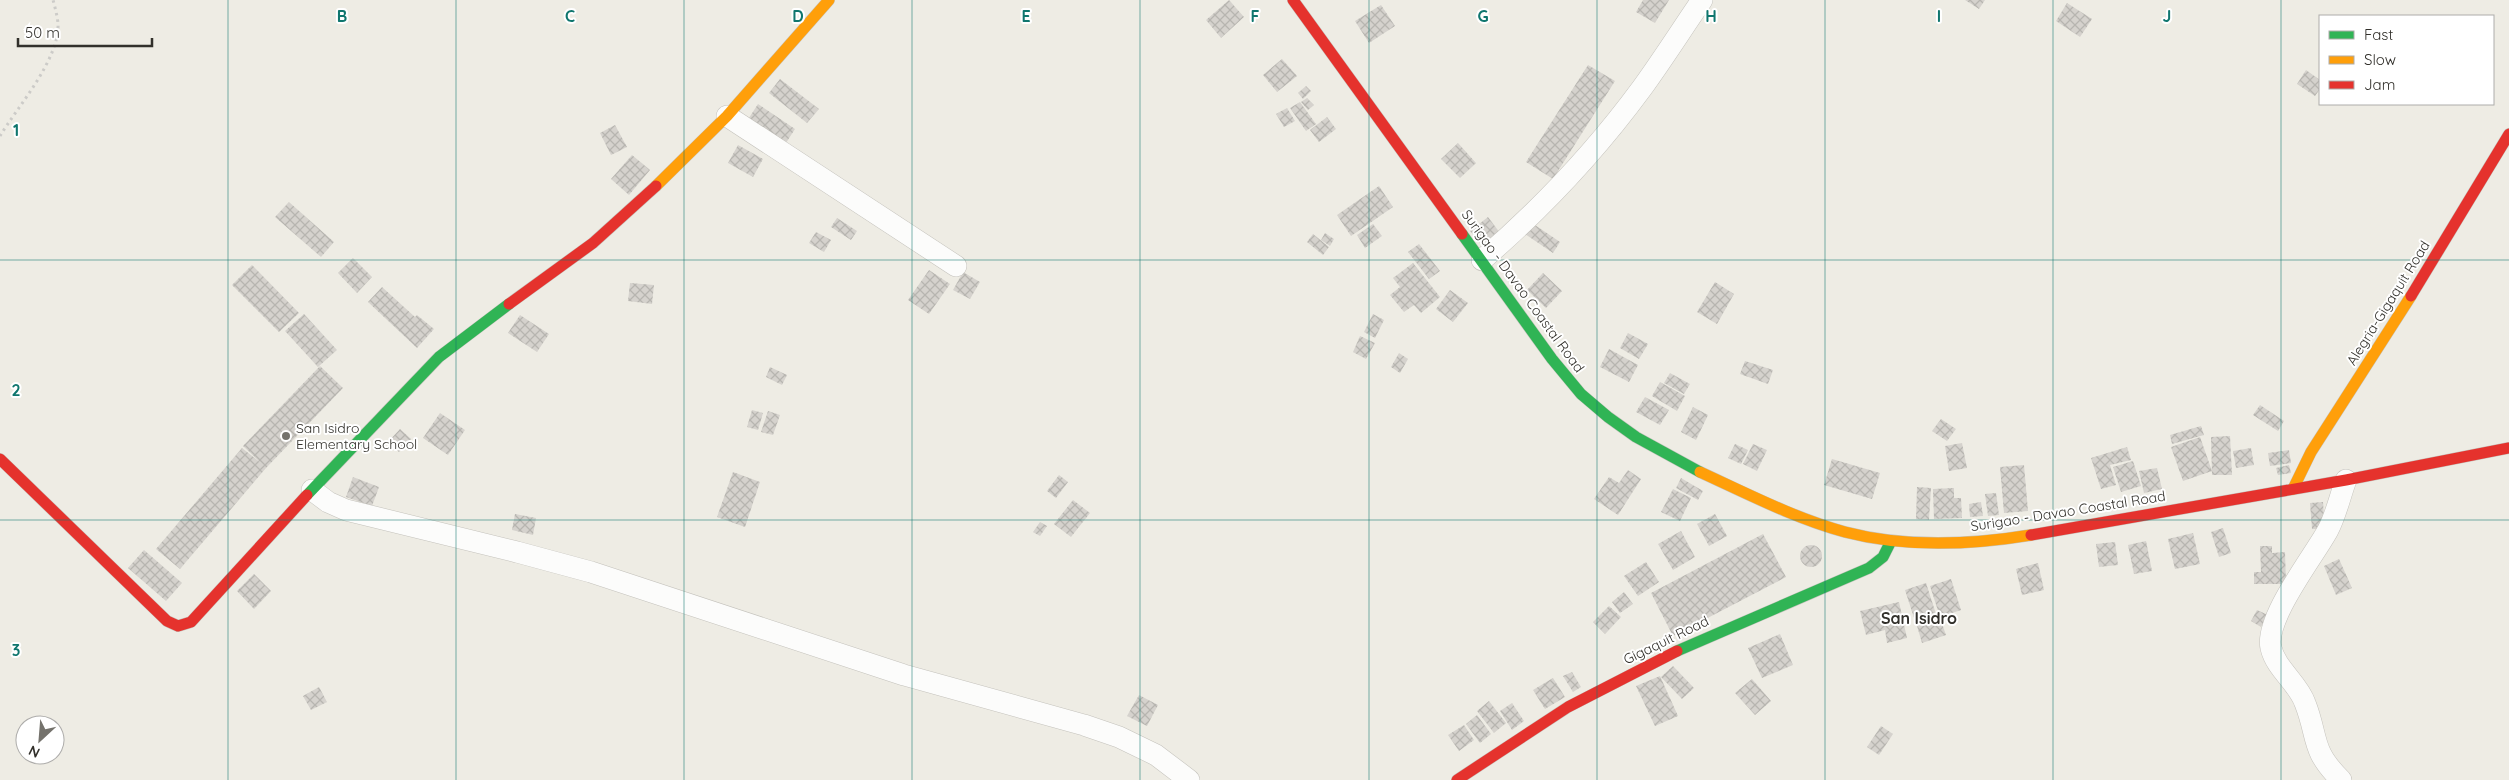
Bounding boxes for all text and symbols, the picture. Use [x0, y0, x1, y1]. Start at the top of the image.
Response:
text: B [337, 6, 347, 26]
text: C [565, 6, 575, 26]
text: D [792, 6, 804, 26]
text: E [1021, 6, 1031, 26]
text: F [1251, 6, 1260, 26]
text: G [1477, 6, 1489, 26]
text: H [1705, 6, 1717, 26]
text: I [1937, 6, 1941, 26]
text: J [2163, 6, 2171, 26]
scale bar [18, 15, 151, 47]
legend [2319, 15, 2494, 105]
text: 50 m [25, 23, 60, 42]
text: Fast [2364, 25, 2393, 44]
text: Slow [2364, 50, 2396, 69]
text: Jam [2364, 75, 2395, 94]
text: 1 [13, 120, 19, 140]
street label: Surigao - Davao Coastal Road [1458, 206, 1588, 376]
street label: Alegria-Gigaquit Road [2342, 237, 2434, 369]
text: 2 [11, 380, 21, 400]
place label: San Isidro Elementary School [296, 419, 417, 453]
marker: San Isidro Elementary School [280, 430, 292, 442]
street label: Surigao - Davao Coastal Road [1969, 487, 2167, 535]
district label: San Isidro [1881, 608, 1957, 628]
street label: Gigaquit Road [1620, 612, 1712, 668]
text: 3 [12, 640, 20, 660]
north arrow [15, 715, 65, 765]
text: N [26, 741, 43, 762]

